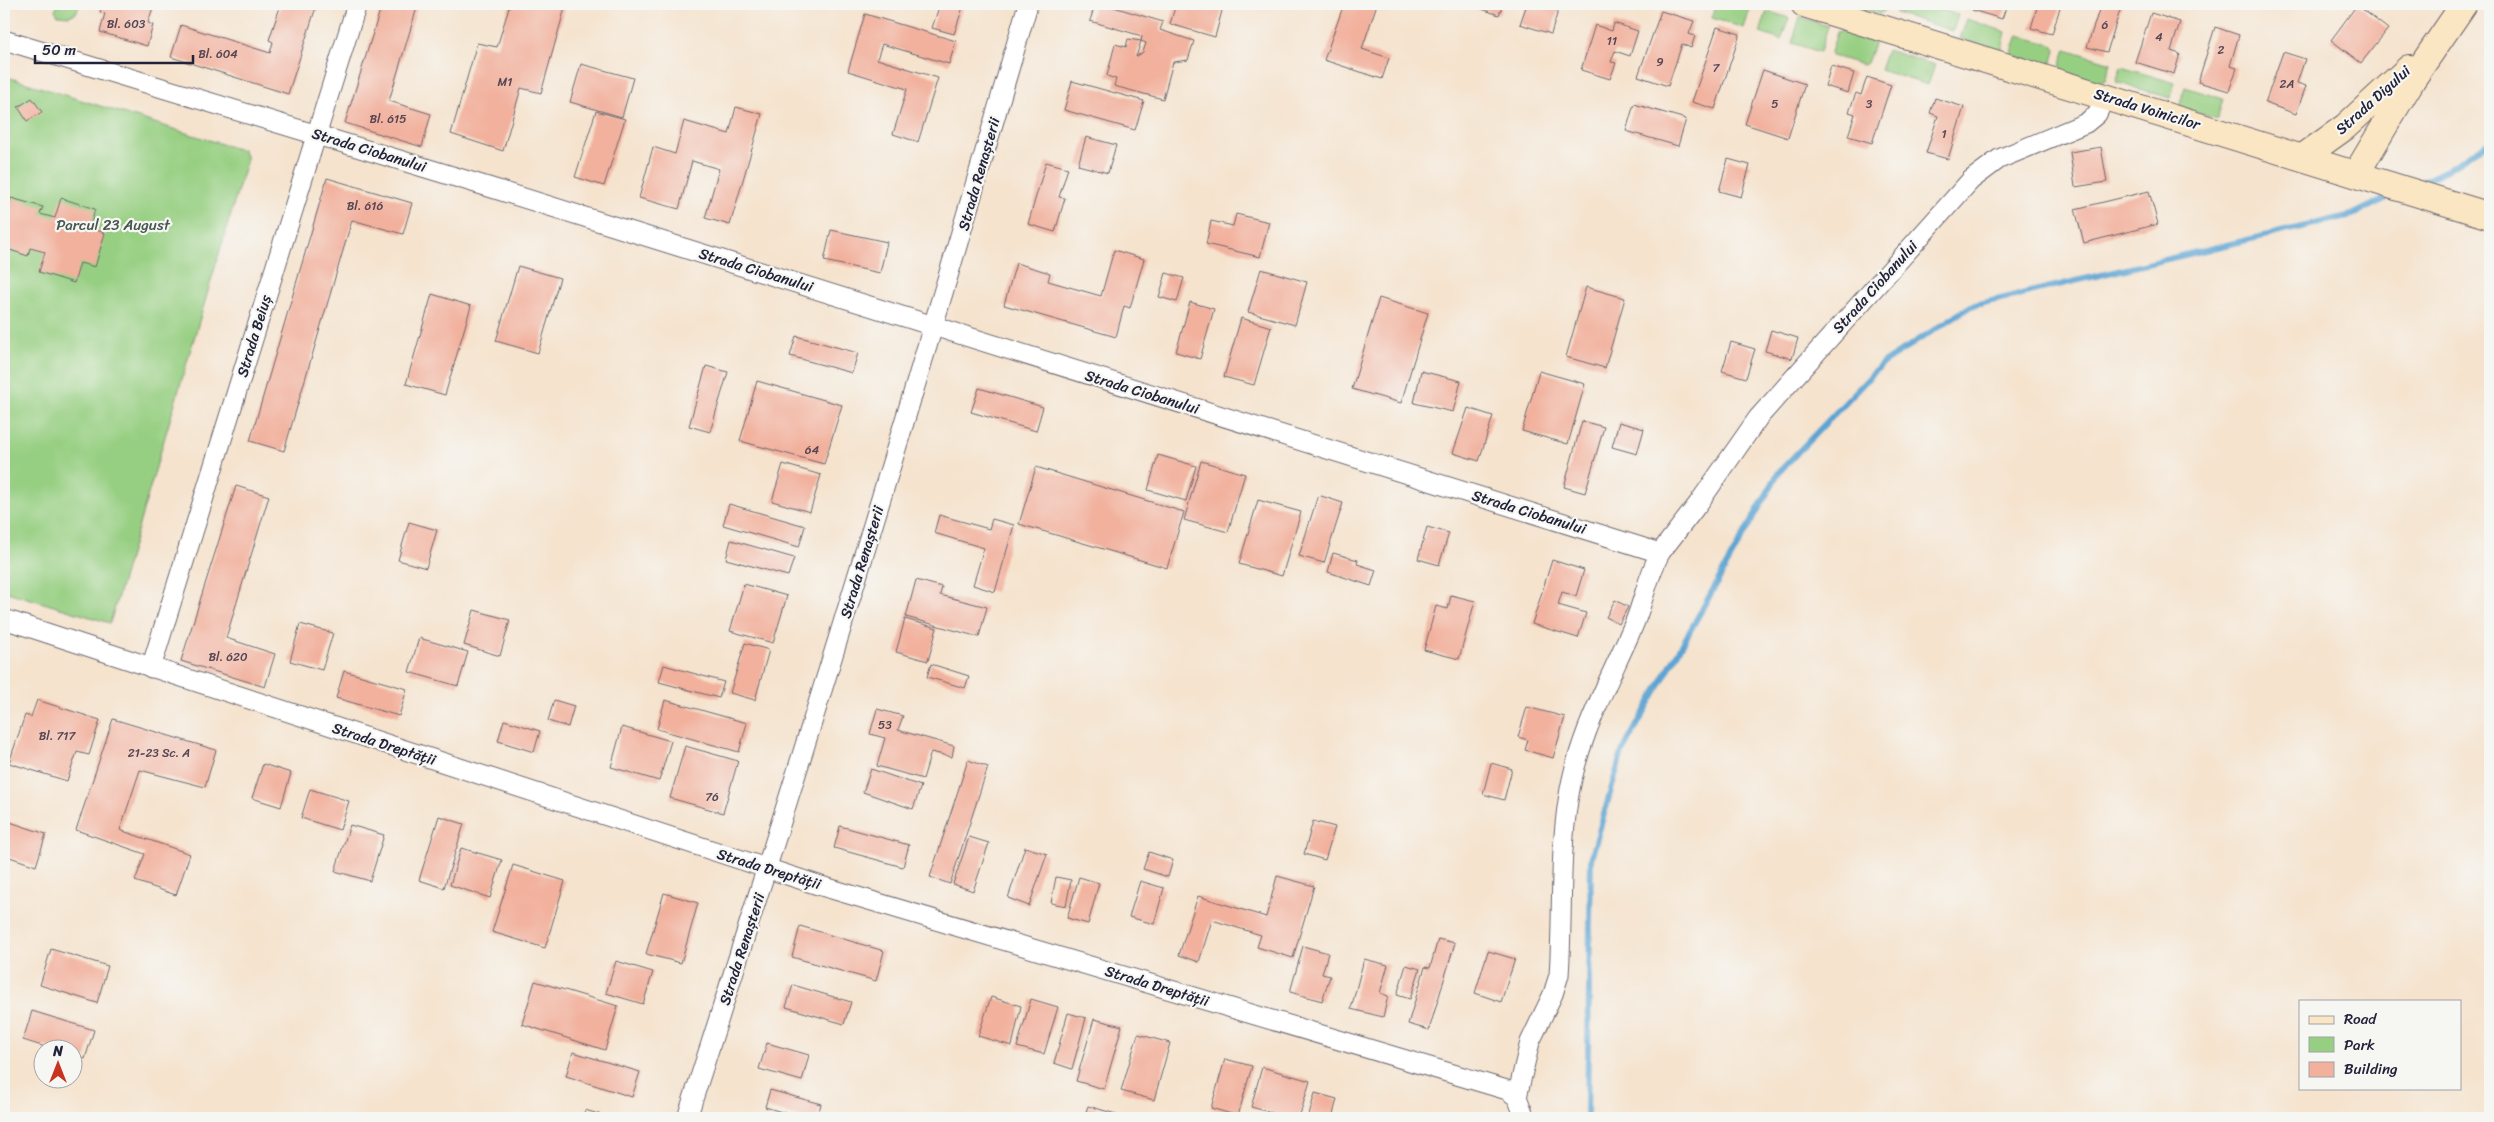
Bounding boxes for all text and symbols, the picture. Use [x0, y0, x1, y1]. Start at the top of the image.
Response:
house number: Bl. 603 [107, 13, 146, 35]
house number: 6 [2102, 14, 2109, 36]
house number: 4 [2155, 26, 2163, 48]
house number: 11 [1607, 30, 1617, 52]
scale bar [35, 32, 192, 64]
text: 50 m [42, 37, 77, 63]
house number: 2 [2218, 39, 2225, 61]
house number: Bl. 604 [198, 43, 238, 65]
house number: 9 [1656, 51, 1664, 73]
house number: 7 [1713, 57, 1721, 79]
street label: Strada Digului [2329, 58, 2417, 141]
house number: M1 [498, 71, 512, 93]
house number: 2A [2280, 73, 2295, 95]
street label: Strada Voinicilor [2091, 80, 2204, 138]
house number: 5 [1771, 93, 1779, 115]
house number: 3 [1866, 93, 1873, 115]
house number: Bl. 615 [369, 108, 407, 130]
street label: Strada Renașterii [950, 114, 1008, 234]
street label: Strada Ciobanului [309, 120, 430, 180]
house number: 1 [1941, 123, 1947, 145]
house number: Bl. 616 [347, 195, 383, 217]
park label: Parcul 23 August [56, 212, 171, 238]
street label: Strada Ciobanului [1826, 234, 1925, 340]
street label: Strada Ciobanului [696, 240, 817, 300]
street label: Strada Beiuș [229, 292, 279, 380]
street label: Strada Ciobanului [1082, 362, 1203, 422]
house number: 64 [805, 439, 820, 461]
street label: Strada Ciobanului [1469, 482, 1590, 542]
street label: Strada Renașterii [833, 502, 892, 622]
house number: Bl. 620 [208, 646, 248, 668]
house number: 53 [878, 714, 892, 736]
street label: Strada Dreptății [329, 715, 440, 773]
house number: Bl. 717 [39, 725, 76, 747]
house number: 21-23 Sc. A [128, 742, 190, 764]
house number: 76 [705, 786, 719, 808]
street label: Strada Dreptății [714, 841, 825, 897]
street label: Strada Renașterii [712, 889, 773, 1008]
street label: Strada Dreptății [1102, 958, 1213, 1014]
legend [2299, 1000, 2462, 1090]
text: Road [2344, 1006, 2377, 1032]
text: Park [2344, 1032, 2375, 1058]
text: N [52, 1039, 63, 1064]
north arrow [32, 1040, 82, 1090]
text: Building [2344, 1056, 2398, 1082]

